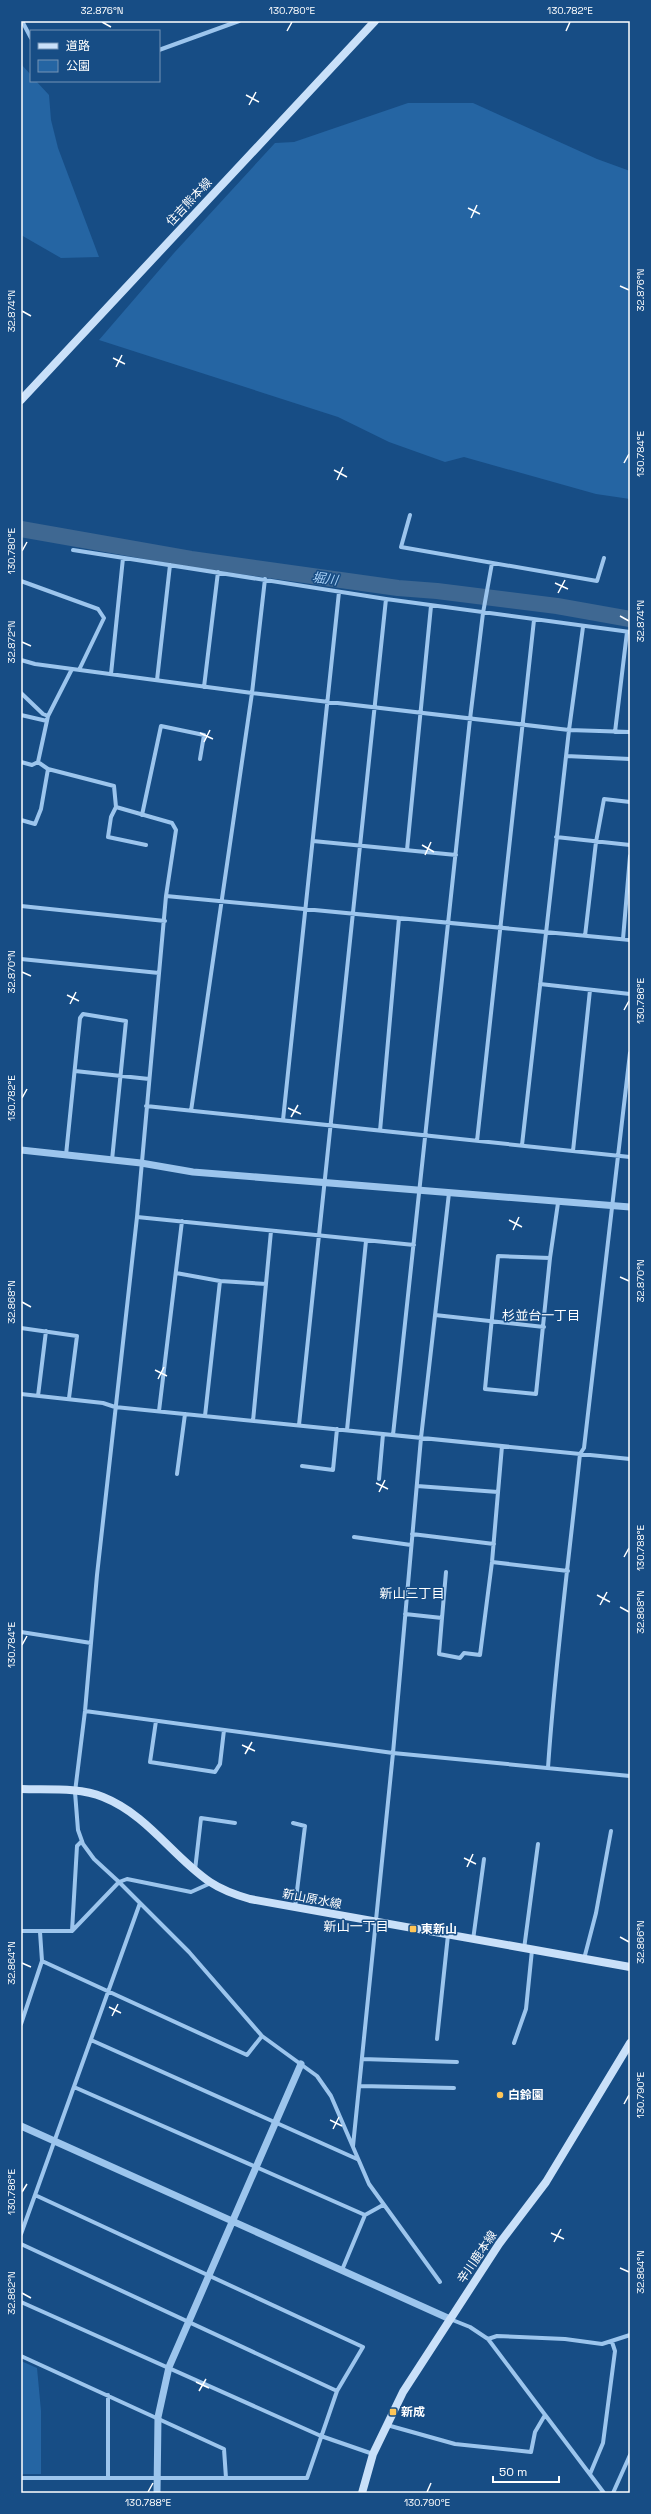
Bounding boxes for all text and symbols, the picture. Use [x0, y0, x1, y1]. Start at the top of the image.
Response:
text: 32.876°N [81, 4, 123, 17]
text: 130.780°E [269, 4, 316, 17]
text: 130.782°E [547, 4, 593, 17]
legend [30, 30, 160, 82]
text: 道路 [66, 38, 90, 54]
text: 公園 [66, 58, 90, 74]
street label: 住吉熊本線 [163, 175, 215, 229]
text: 32.876°N [634, 269, 647, 311]
text: 32.874°N [5, 290, 18, 332]
text: 130.784°E [634, 431, 647, 477]
text: 130.780°E [5, 527, 18, 574]
water label: 堀川 [311, 568, 341, 589]
text: 32.874°N [634, 600, 647, 642]
text: 32.872°N [5, 621, 18, 663]
text: 32.870°N [5, 950, 18, 994]
text: 130.786°E [634, 978, 647, 1024]
text: 130.782°E [5, 1075, 18, 1121]
text: 32.870°N [634, 1259, 647, 1303]
text: 32.868°N [5, 1280, 18, 1324]
district label: 杉並台一丁目 [502, 1307, 580, 1324]
text: 130.788°E [634, 1525, 647, 1571]
district label: 新山三丁目 [379, 1585, 445, 1602]
text: 32.868°N [634, 1590, 647, 1634]
text: 130.784°E [5, 1622, 18, 1668]
street label: 新山原水線 [281, 1885, 343, 1913]
district label: 新山一丁目 [323, 1918, 389, 1935]
text: 32.866°N [634, 1920, 647, 1964]
place label: 東新山 [421, 1921, 457, 1937]
marker: 東新山 [408, 1924, 418, 1934]
text: 32.864°N [5, 1941, 18, 1985]
text: 130.790°E [634, 2072, 647, 2118]
place label: 白鈴園 [508, 2087, 544, 2103]
marker: 白鈴園 [495, 2090, 505, 2100]
text: 130.786°E [5, 2169, 18, 2215]
street label: 辛川鹿本線 [454, 2228, 500, 2286]
text: 32.864°N [634, 2250, 647, 2294]
text: 32.862°N [5, 2271, 18, 2315]
place label: 新成 [401, 2404, 425, 2420]
marker: 新成 [388, 2407, 398, 2417]
scale bar [493, 2458, 559, 2484]
text: 50 m [499, 2464, 527, 2480]
text: 130.788°E [125, 2496, 171, 2509]
text: 130.790°E [404, 2496, 450, 2509]

